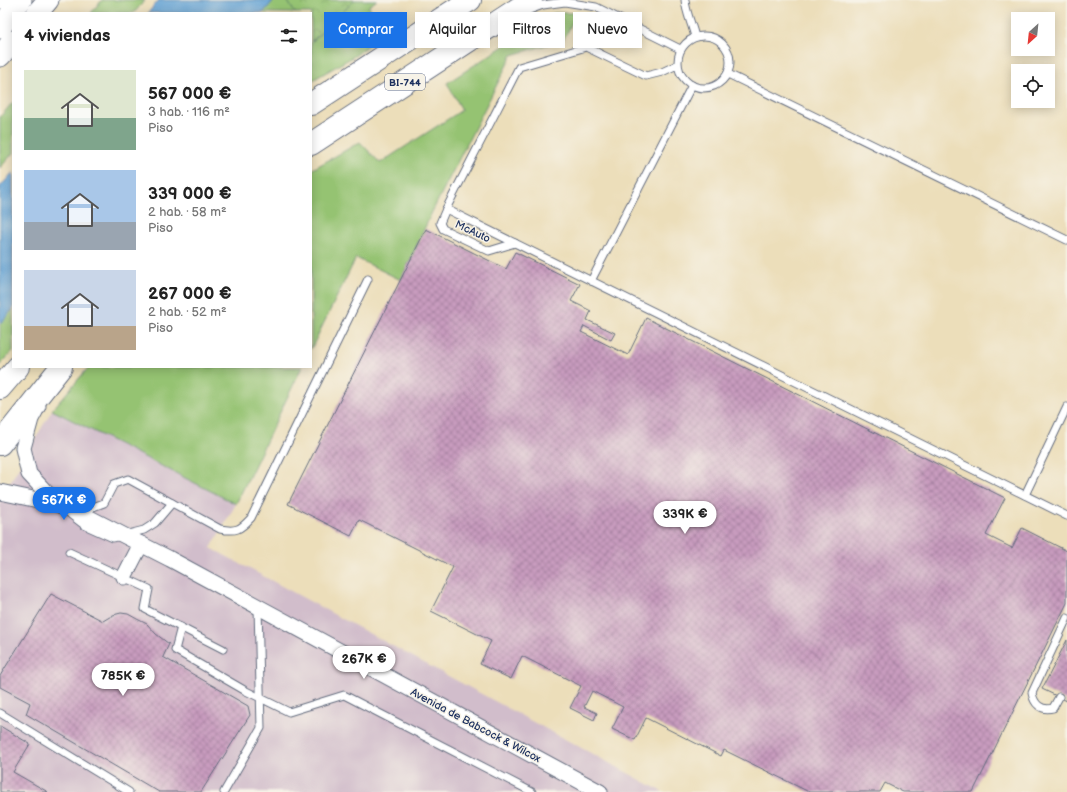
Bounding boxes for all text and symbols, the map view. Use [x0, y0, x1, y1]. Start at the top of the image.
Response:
chip: Comprar [324, 12, 407, 48]
chip: Alquilar [415, 12, 490, 48]
chip: Filtros [498, 12, 565, 48]
chip: Nuevo [573, 12, 642, 48]
north arrow [1011, 12, 1055, 56]
map controls [1011, 12, 1055, 108]
icon: filters [278, 25, 300, 47]
text: 4 viviendas [24, 26, 110, 46]
button: locate [1011, 64, 1055, 108]
road number: BI-744 [385, 74, 425, 90]
text: 567 000 € [148, 84, 231, 104]
icon: home [56, 86, 104, 134]
text: 3 hab. · 116 m² [148, 104, 230, 120]
text: Piso [148, 120, 173, 136]
text: 339 000 € [148, 184, 232, 204]
icon: home [56, 186, 104, 234]
text: 2 hab. · 58 m² [148, 204, 227, 220]
street label: McAuto [453, 218, 492, 245]
text: Piso [148, 220, 173, 236]
text: 267 000 € [148, 284, 232, 304]
icon: home [56, 286, 104, 334]
text: 2 hab. · 52 m² [148, 304, 227, 320]
text: Piso [148, 320, 173, 336]
pin: 567K € [31, 487, 97, 521]
text: 567K € [42, 492, 86, 508]
pin: 339K € [652, 501, 718, 535]
text: 339K € [663, 506, 707, 522]
pin: 267K € [331, 646, 397, 680]
text: 267K € [342, 651, 387, 667]
pin: 785K € [90, 663, 156, 697]
text: 785K € [101, 668, 145, 684]
street label: Avenida de Babcock & Wilcox [408, 686, 543, 765]

